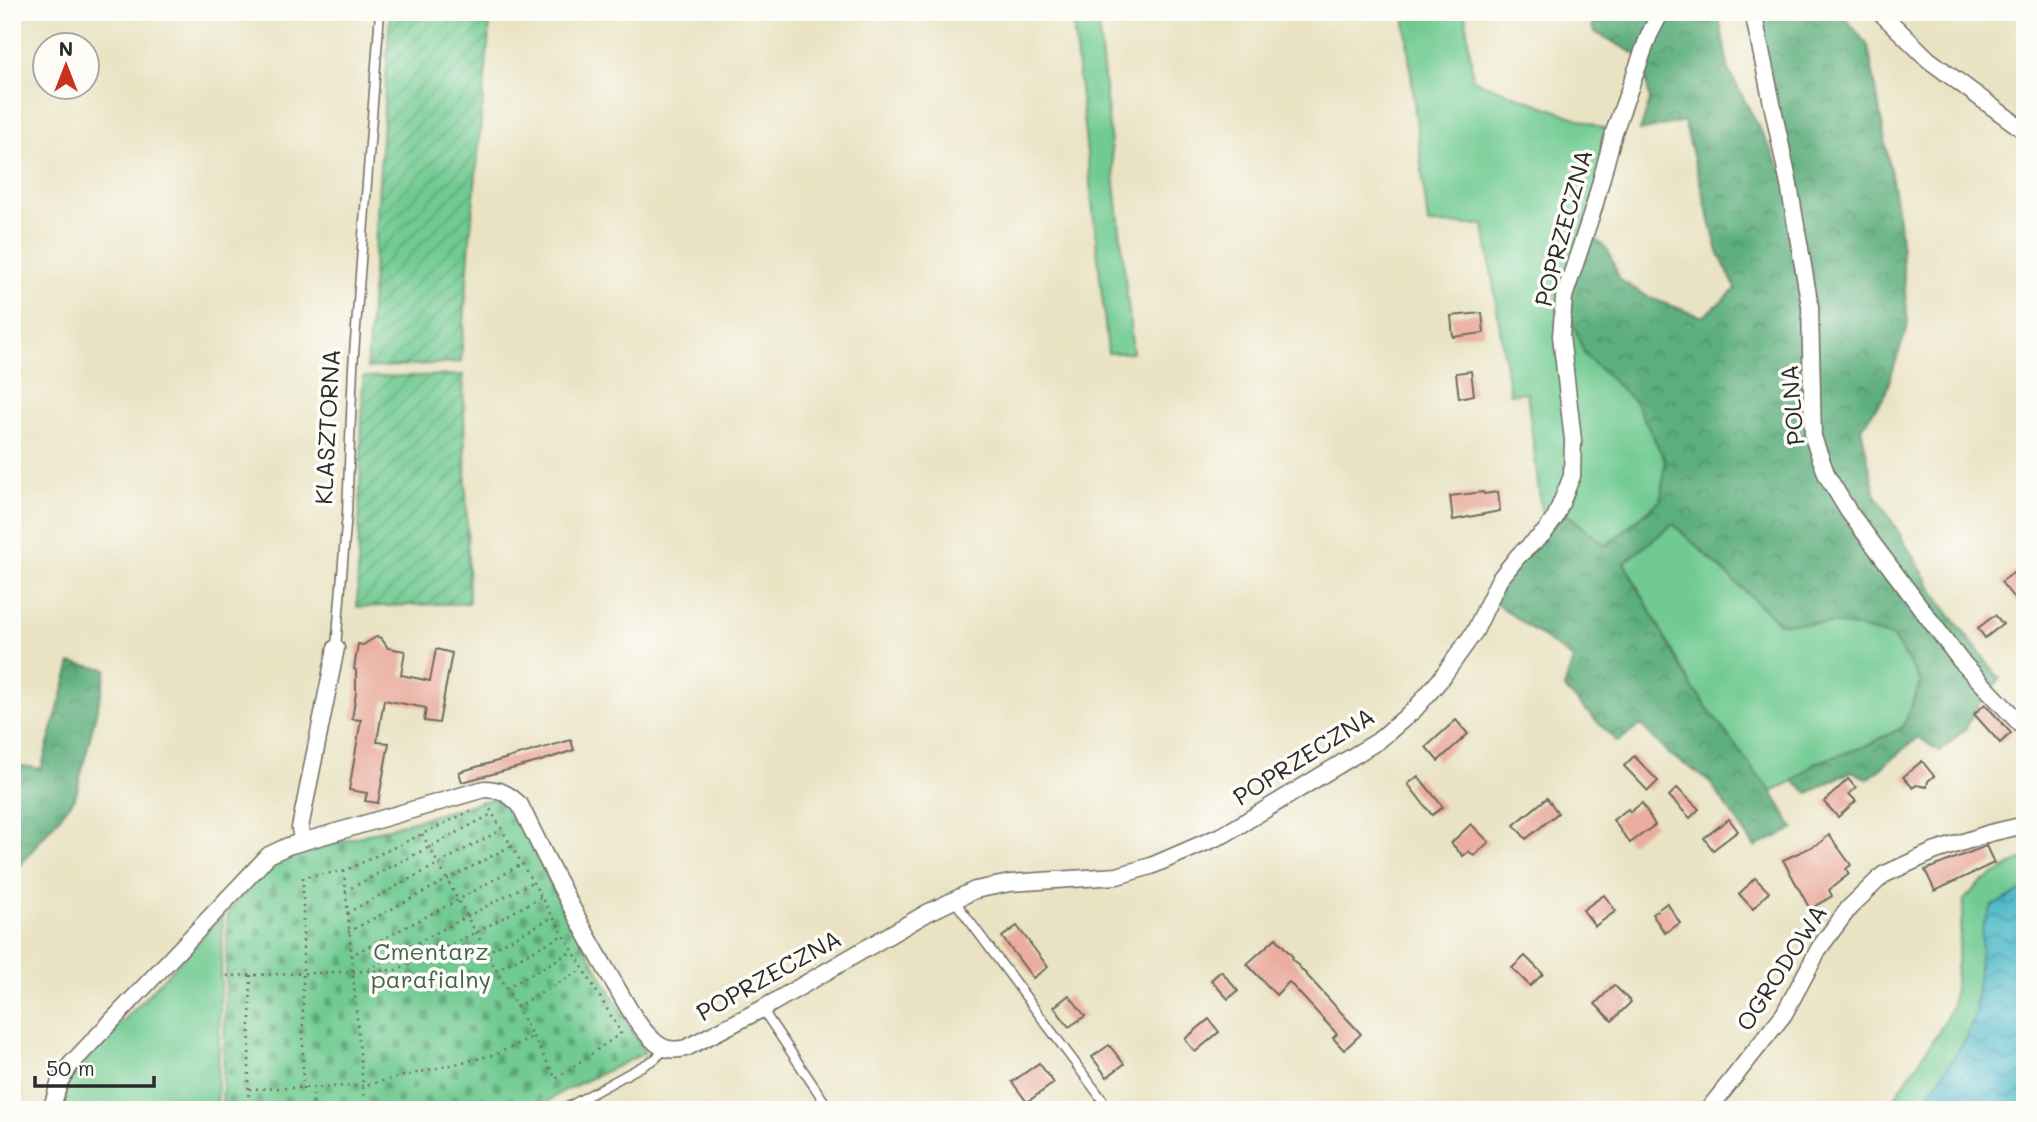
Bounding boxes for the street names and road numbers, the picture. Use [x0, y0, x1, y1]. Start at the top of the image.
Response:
street label: POPRZECZNA [1527, 146, 1598, 309]
street label: KLASZTORNA [307, 348, 346, 505]
street label: POLNA [1773, 364, 1810, 447]
street label: POPRZECZNA [1227, 700, 1380, 812]
street label: OGRODOWA [1728, 898, 1833, 1036]
street label: POPRZECZNA [690, 922, 846, 1027]

